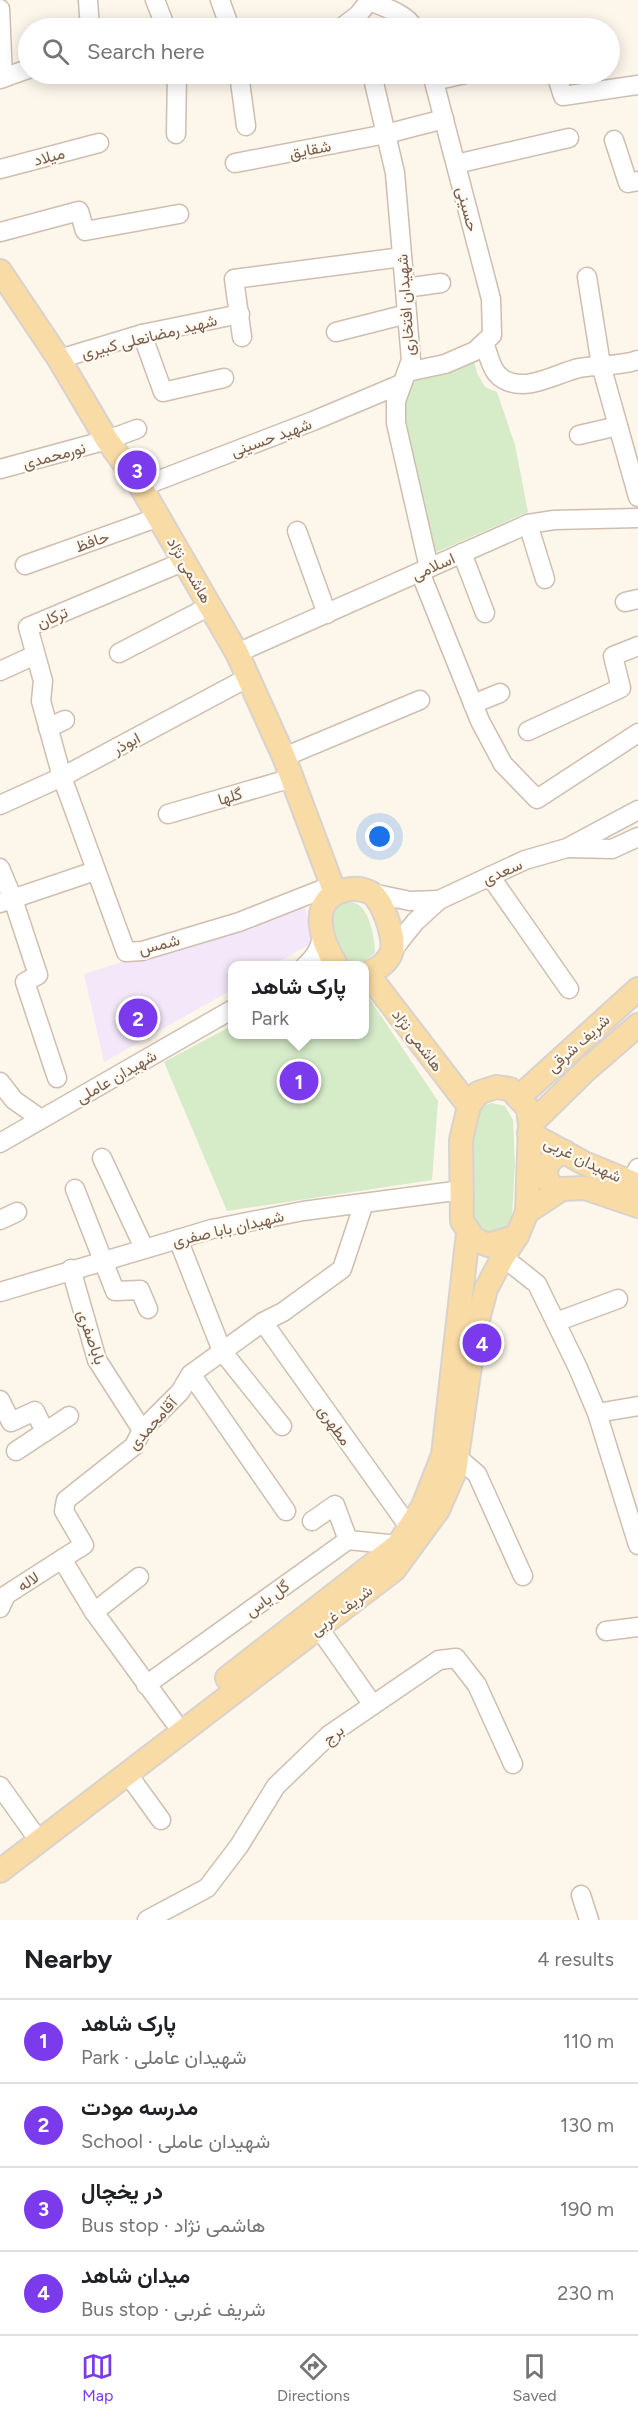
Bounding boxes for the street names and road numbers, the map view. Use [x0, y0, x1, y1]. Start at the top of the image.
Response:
street label: شقایق [288, 136, 333, 164]
street label: میلاد [31, 143, 67, 170]
street label: حسینی [451, 185, 483, 234]
street label: شهیدان افتخاری [392, 253, 420, 357]
street label: شهید رمضانعلی کبیری [79, 310, 219, 364]
street label: شهید حسینی [228, 414, 315, 462]
street label: نورمحمدی [21, 438, 88, 474]
street label: حافظ [73, 527, 112, 556]
street label: هاشمی نژاد [162, 534, 216, 607]
street label: اسلامی [409, 549, 458, 585]
street label: ترکان [34, 602, 71, 633]
street label: ابوذر [108, 728, 144, 760]
street label: گلها [216, 784, 245, 810]
street label: سعدی [479, 854, 525, 890]
street label: شمس [137, 930, 182, 960]
street label: هاشمی نژاد [387, 1005, 447, 1076]
street label: شریف شرقی [543, 1010, 614, 1077]
street label: شهیدان عاملی [73, 1046, 160, 1108]
street label: شهیدان غربی [540, 1132, 625, 1187]
street label: شهیدان بابا صفری [170, 1206, 286, 1252]
street label: باباصفری [72, 1307, 110, 1367]
street label: آقامحمدی [124, 1392, 183, 1454]
street label: مطهری [313, 1402, 355, 1450]
street label: لاله [14, 1568, 43, 1595]
street label: گل یاس [242, 1576, 294, 1622]
street label: شریف غربی [306, 1581, 377, 1641]
street label: برج [319, 1720, 349, 1750]

